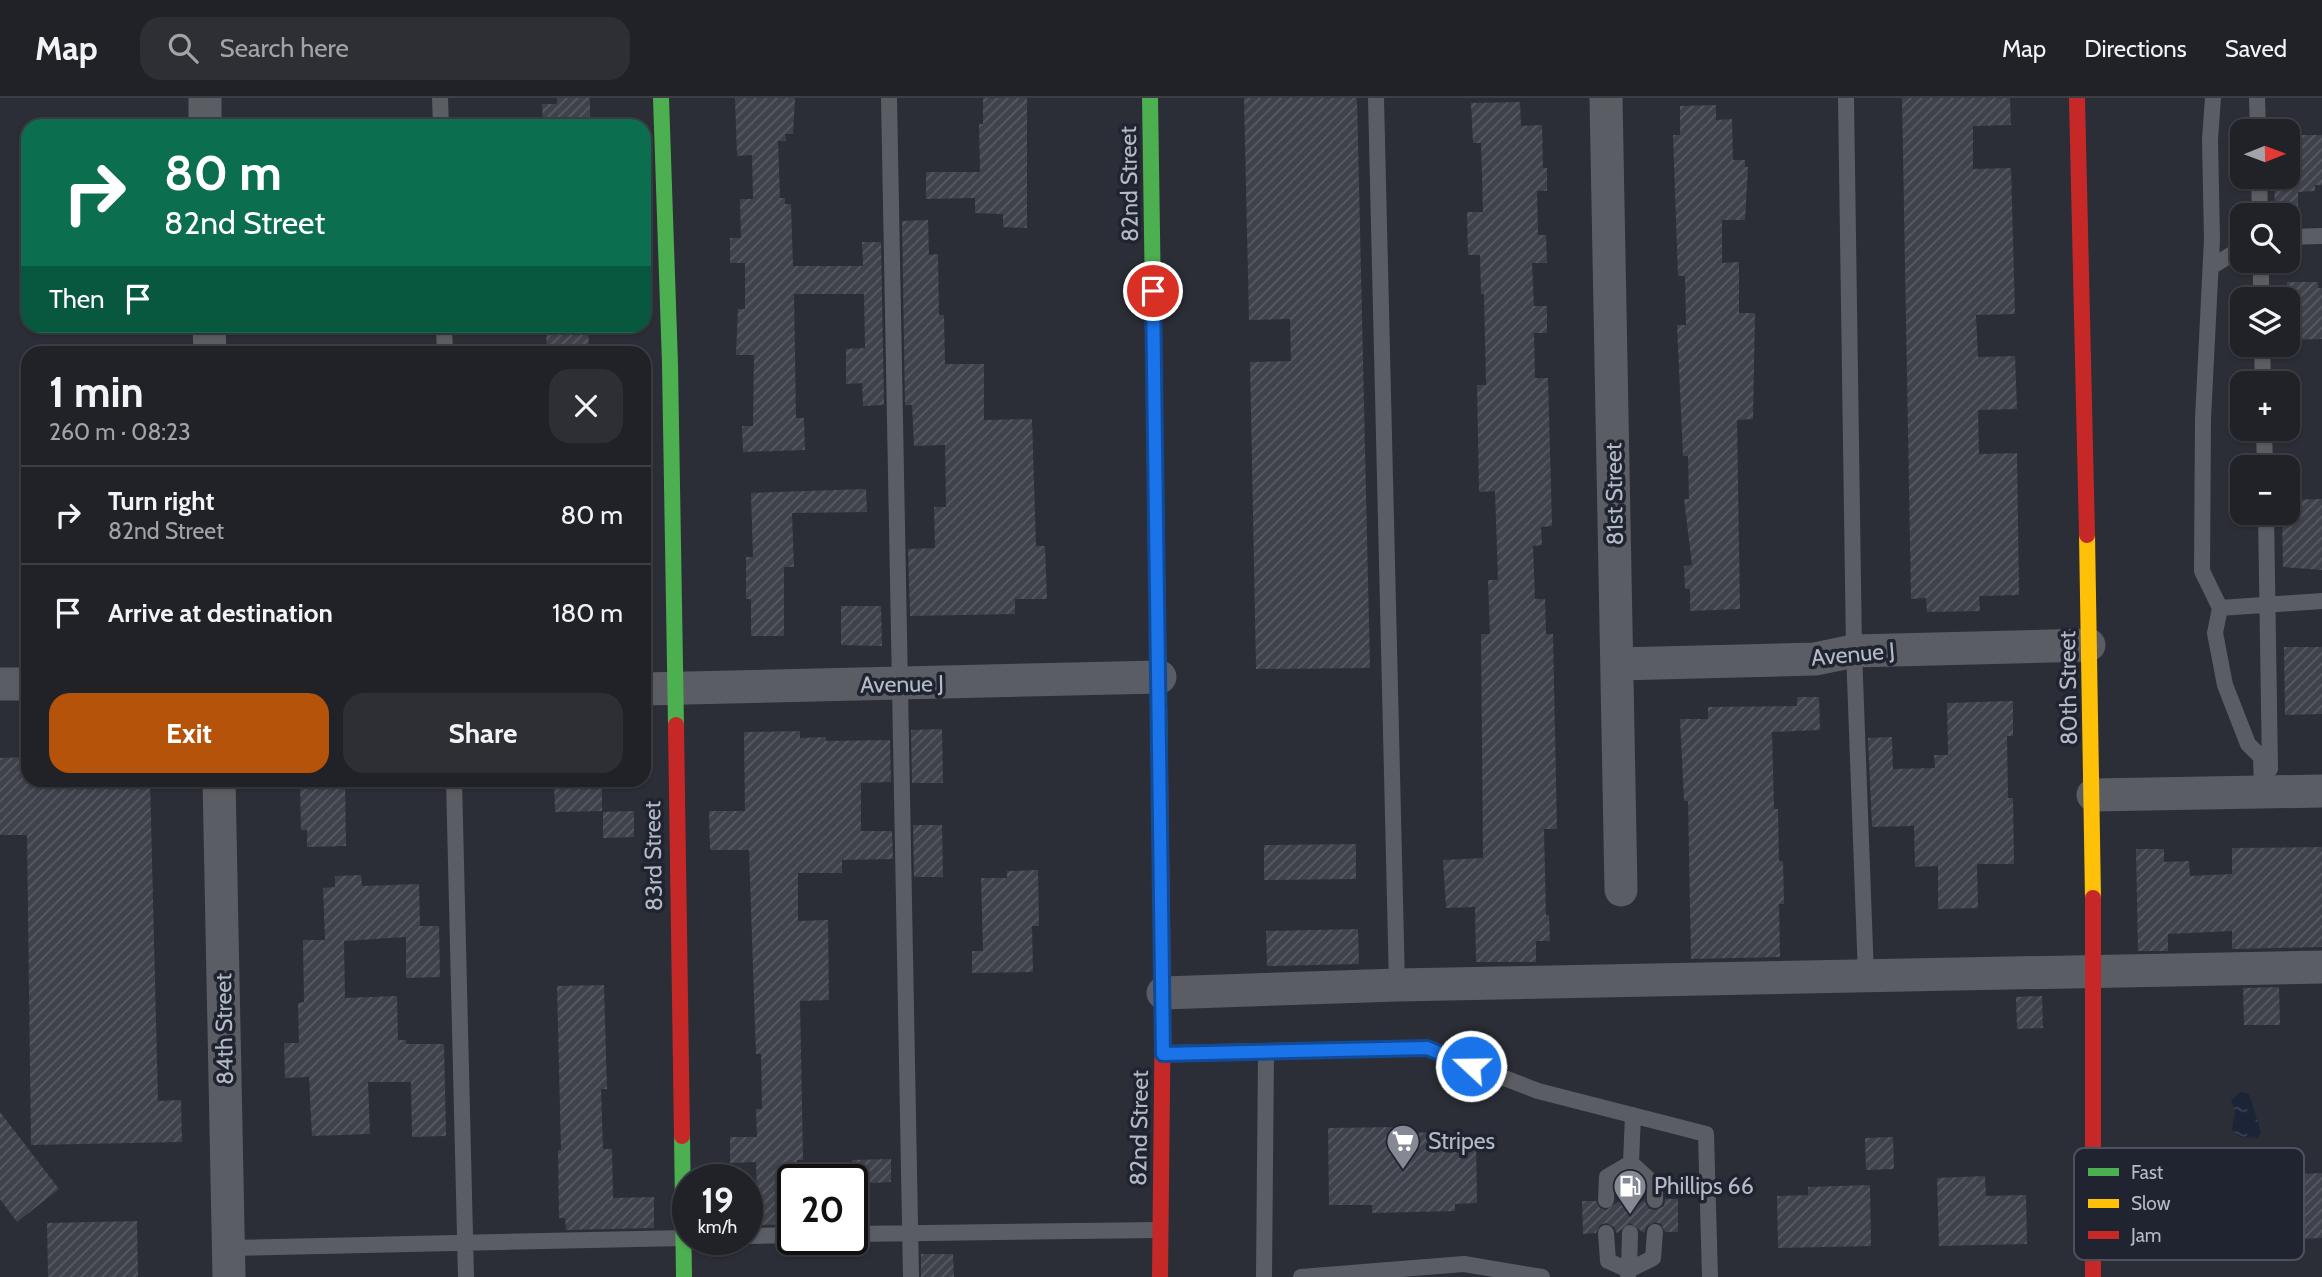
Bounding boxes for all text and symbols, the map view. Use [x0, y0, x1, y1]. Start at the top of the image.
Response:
search box [140, 17, 630, 80]
text: Map [35, 28, 98, 68]
icon: search [164, 29, 202, 67]
text: Search here [220, 32, 349, 64]
text: Map [2002, 34, 2046, 63]
text: Directions [2084, 34, 2187, 63]
text: Saved [2225, 34, 2287, 63]
north arrow [2230, 119, 2300, 189]
map controls [2230, 119, 2300, 525]
street label: 82nd Street [1114, 126, 1144, 242]
text: 80 m [164, 143, 282, 202]
icon: right [49, 147, 140, 238]
text: 82nd Street [164, 203, 325, 242]
button: search [2230, 203, 2300, 273]
pin [1123, 261, 1183, 321]
icon: arrive [1134, 272, 1172, 310]
icon: arrive [119, 280, 157, 318]
text: Then [49, 283, 105, 315]
button: layers [2230, 287, 2300, 357]
text: 1 min [49, 366, 144, 418]
button: close [549, 369, 623, 443]
button: + [2230, 371, 2300, 441]
text: 260 m · 08:23 [49, 418, 191, 446]
street label: 81st Street [1599, 442, 1629, 546]
button: − [2230, 455, 2300, 525]
text: Turn right [108, 485, 214, 517]
icon: right [49, 496, 87, 534]
text: 80 m [560, 499, 623, 531]
text: 82nd Street [108, 517, 224, 545]
icon: arrive [49, 594, 87, 632]
text: Arrive at destination [108, 597, 333, 629]
text: 180 m [552, 597, 623, 629]
street label: 80th Street [2053, 630, 2083, 745]
street label: Avenue J [1810, 636, 1896, 672]
street label: Avenue J [860, 669, 944, 699]
button: Exit [49, 693, 329, 773]
button: Share [343, 693, 623, 773]
street label: 83rd Street [638, 800, 668, 911]
street label: 84th Street [209, 973, 239, 1085]
position arrow [1434, 1029, 1508, 1103]
street label: 82nd Street [1124, 1070, 1154, 1186]
supermarket icon: Stripes [1384, 1122, 1422, 1171]
place label: Stripes [1428, 1127, 1495, 1155]
legend [2074, 1148, 2304, 1260]
text: Fast [2131, 1161, 2164, 1184]
speed limit sign: 20 [777, 1164, 868, 1255]
fuel station icon: Phillips 66 [1611, 1167, 1649, 1216]
place label: Phillips 66 [1654, 1172, 1754, 1200]
text: 19 [701, 1179, 734, 1222]
text: Slow [2131, 1192, 2171, 1215]
text: km/h [698, 1216, 737, 1238]
text: Jam [2130, 1224, 2161, 1247]

